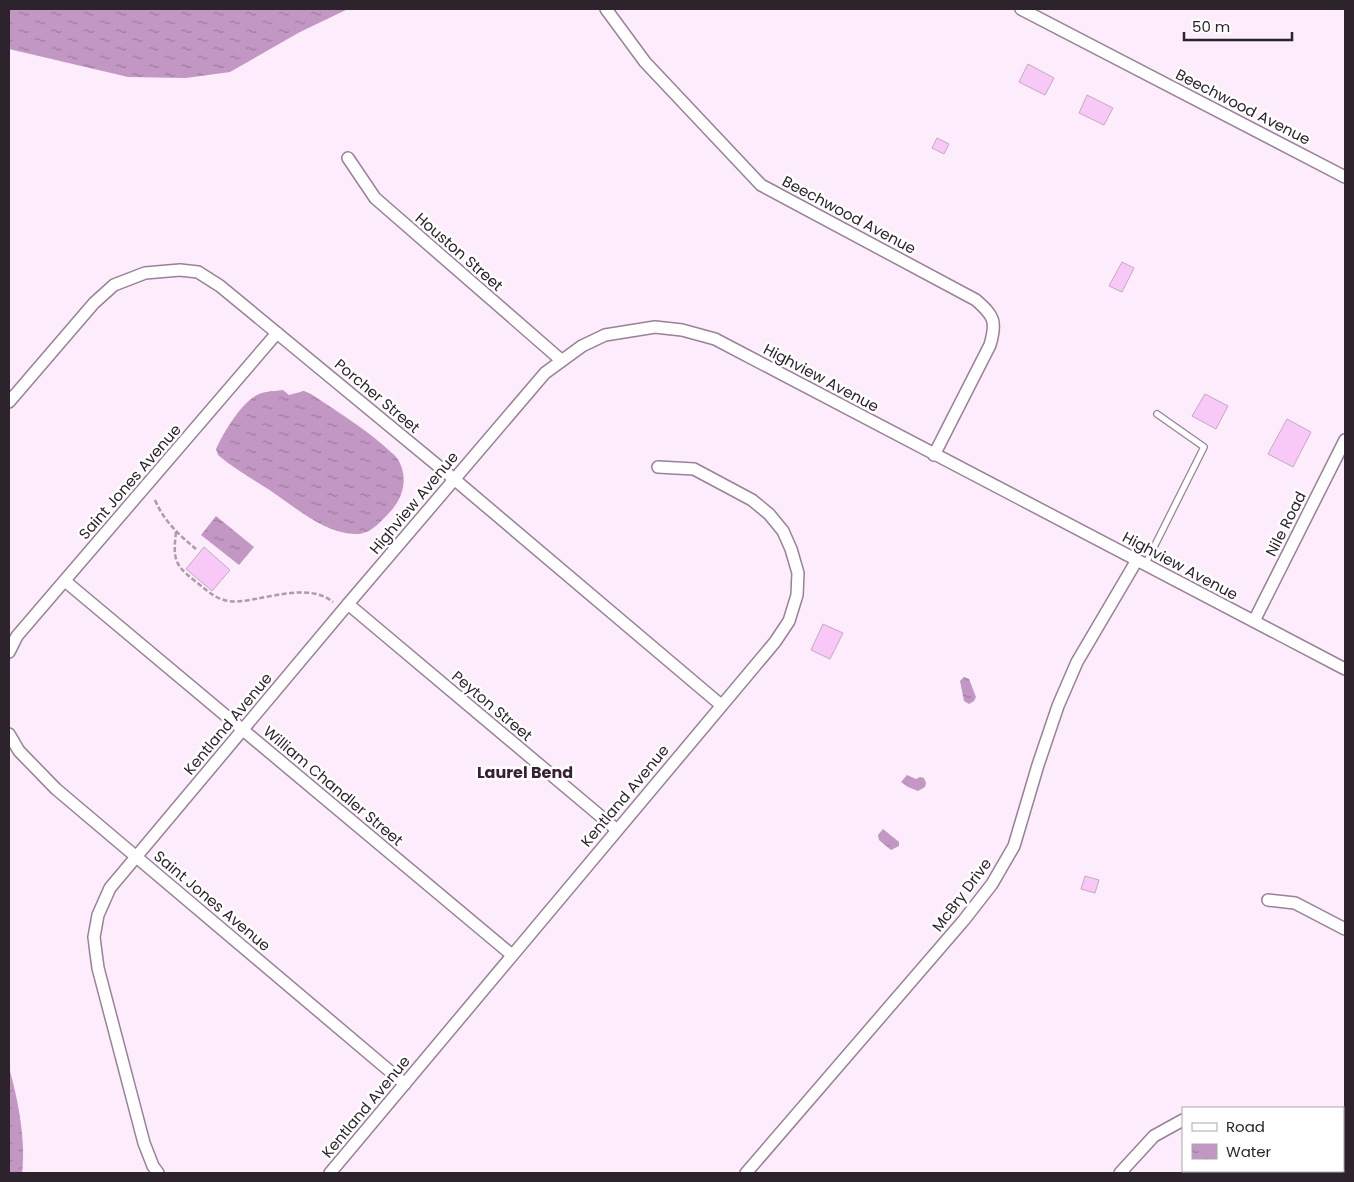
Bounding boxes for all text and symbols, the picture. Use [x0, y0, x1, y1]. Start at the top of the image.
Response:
scale bar [1184, 10, 1292, 42]
text: 50 m [1192, 16, 1230, 37]
street label: Beechwood Avenue [1172, 63, 1314, 150]
street label: Beechwood Avenue [779, 170, 920, 259]
street label: Houston Street [411, 208, 508, 296]
street label: Highview Avenue [760, 338, 883, 417]
street label: Porcher Street [330, 354, 424, 438]
street label: Saint Jones Avenue [74, 420, 186, 544]
street label: Highview Avenue [364, 447, 463, 558]
street label: Nile Road [1260, 488, 1311, 560]
street label: Highview Avenue [1119, 526, 1242, 605]
street label: Peyton Street [448, 666, 537, 745]
street label: Kentland Avenue [179, 668, 277, 779]
street label: William Chandler Street [259, 721, 408, 850]
street label: Kentland Avenue [576, 740, 674, 851]
district label: Laurel Bend [477, 761, 573, 784]
street label: Saint Jones Avenue [150, 846, 275, 956]
street label: McBry Drive [927, 854, 996, 936]
street label: Kentland Avenue [317, 1051, 415, 1162]
legend [1182, 1107, 1344, 1172]
text: Road [1226, 1116, 1265, 1137]
text: Water [1226, 1141, 1272, 1162]

